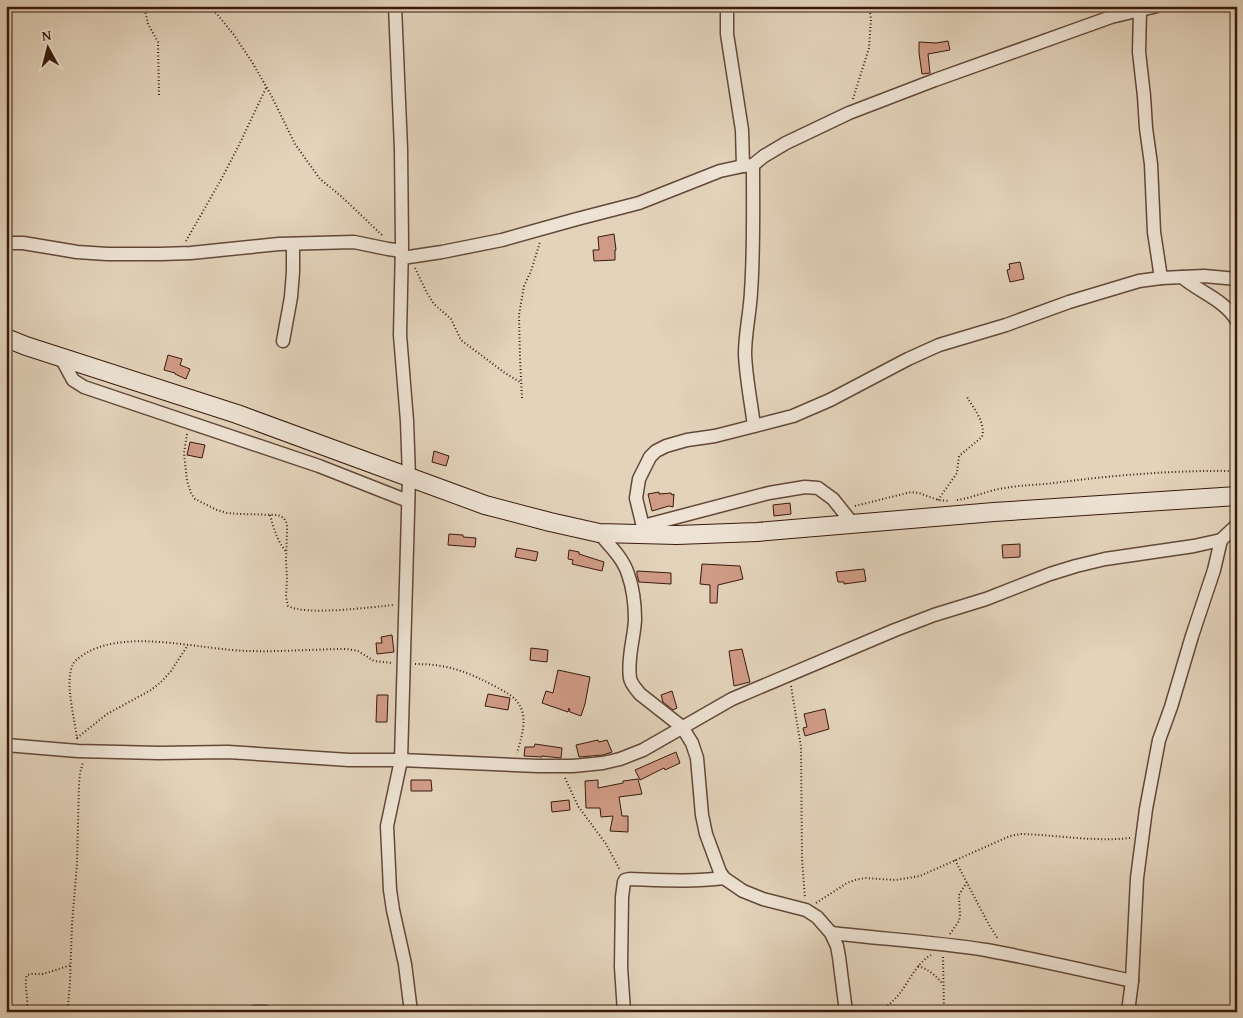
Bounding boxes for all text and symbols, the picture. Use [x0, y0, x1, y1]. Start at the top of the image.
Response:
north arrow [22, 22, 72, 72]
text: N [41, 25, 53, 46]

